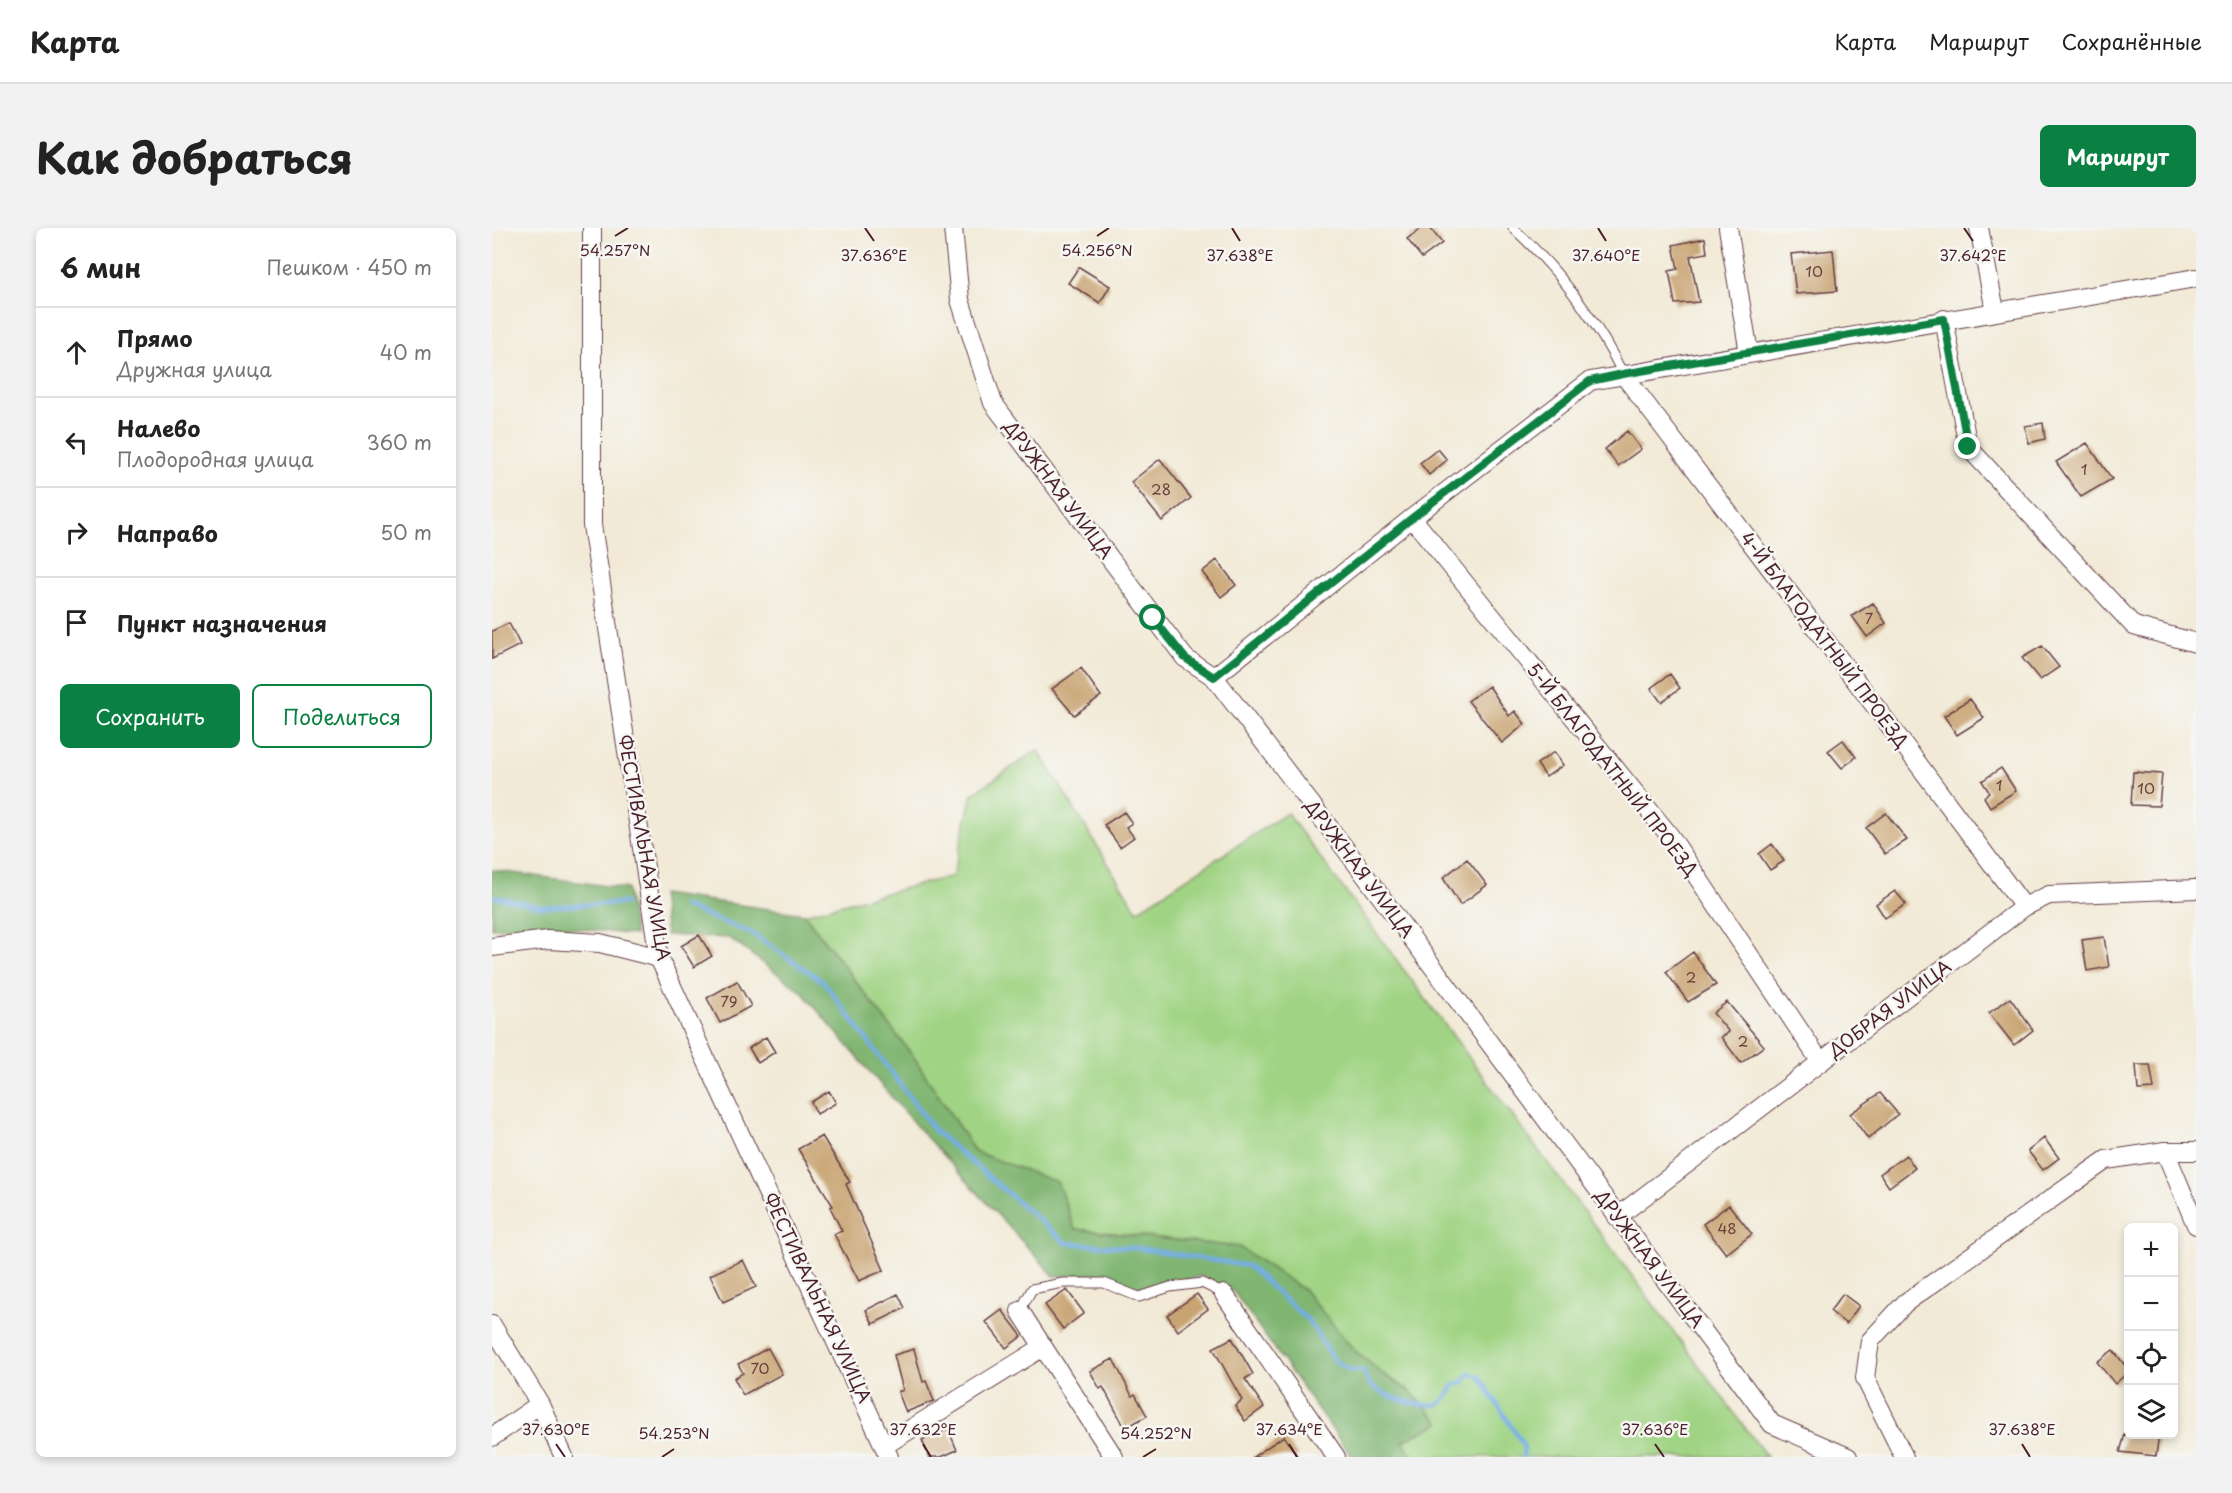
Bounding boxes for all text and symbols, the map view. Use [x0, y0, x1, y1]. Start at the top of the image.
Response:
text: Карта [30, 20, 120, 63]
text: Карта [1835, 25, 1896, 57]
text: Маршрут [1929, 25, 2029, 57]
text: Сохранённые [2062, 25, 2202, 57]
text: Как добраться [36, 125, 353, 188]
button: Маршрут [2040, 125, 2196, 187]
text: 54.257°N [580, 238, 650, 261]
text: 54.256°N [1061, 238, 1133, 261]
text: 37.636°E [841, 243, 907, 266]
text: 37.638°E [1206, 243, 1274, 266]
text: 37.640°E [1572, 243, 1640, 266]
text: 37.642°E [1939, 243, 2007, 266]
text: 6 мин [60, 248, 141, 287]
text: Пешком · 450 m [266, 252, 432, 282]
house number: 10 [1805, 259, 1823, 282]
text: Прямо [117, 321, 192, 354]
icon: ahead [60, 336, 93, 369]
text: 40 m [380, 337, 432, 367]
text: Дружная улица [117, 354, 272, 384]
text: Налево [117, 411, 200, 444]
street label: ДРУЖНАЯ УЛИЦА [997, 413, 1120, 564]
icon: left [60, 426, 93, 459]
text: 360 m [366, 427, 432, 457]
route end [1954, 433, 1980, 459]
text: Плодородная улица [117, 444, 314, 474]
house number: 1 [2081, 457, 2087, 480]
house number: 28 [1151, 477, 1171, 500]
icon: right [60, 516, 93, 549]
text: Направо [117, 516, 218, 549]
text: 50 m [380, 517, 432, 547]
street label: 4-Й БЛАГОДАТНЫЙ ПРОЕЗД [1735, 525, 1916, 753]
route start [1139, 604, 1165, 630]
icon: arrive [60, 606, 93, 639]
text: Пункт назначения [117, 606, 327, 639]
house number: 7 [1865, 606, 1874, 629]
street label: 5-Й БЛАГОДАТНЫЙ ПРОЕЗД [1521, 657, 1705, 882]
button: Сохранить [60, 684, 240, 748]
button: Поделиться [252, 684, 432, 748]
street label: ФЕСТИВАЛЬНАЯ УЛИЦА [612, 733, 679, 963]
house number: 1 [1996, 773, 2002, 796]
house number: 10 [2137, 776, 2155, 799]
street label: ДРУЖНАЯ УЛИЦА [1298, 792, 1421, 943]
street label: ДОБРАЯ УЛИЦА [1821, 952, 1957, 1064]
house number: 2 [1686, 965, 1696, 988]
house number: 79 [720, 989, 738, 1012]
house number: 2 [1738, 1029, 1748, 1052]
street label: ДРУЖНАЯ УЛИЦА [1588, 1182, 1711, 1333]
street label: ФЕСТИВАЛЬНАЯ УЛИЦА [758, 1188, 879, 1407]
house number: 48 [1717, 1216, 1737, 1239]
map controls [2124, 1223, 2178, 1439]
button: + [2124, 1223, 2178, 1277]
button: − [2124, 1277, 2178, 1331]
button: locate [2124, 1331, 2178, 1385]
house number: 70 [750, 1356, 770, 1379]
button: layers [2124, 1385, 2178, 1439]
text: 37.630°E [522, 1417, 590, 1440]
text: 37.632°E [889, 1417, 957, 1440]
text: 37.634°E [1255, 1417, 1323, 1440]
text: 37.636°E [1622, 1417, 1688, 1440]
text: 37.638°E [1988, 1417, 2056, 1440]
text: 54.253°N [638, 1421, 710, 1444]
text: 54.252°N [1120, 1421, 1192, 1444]

